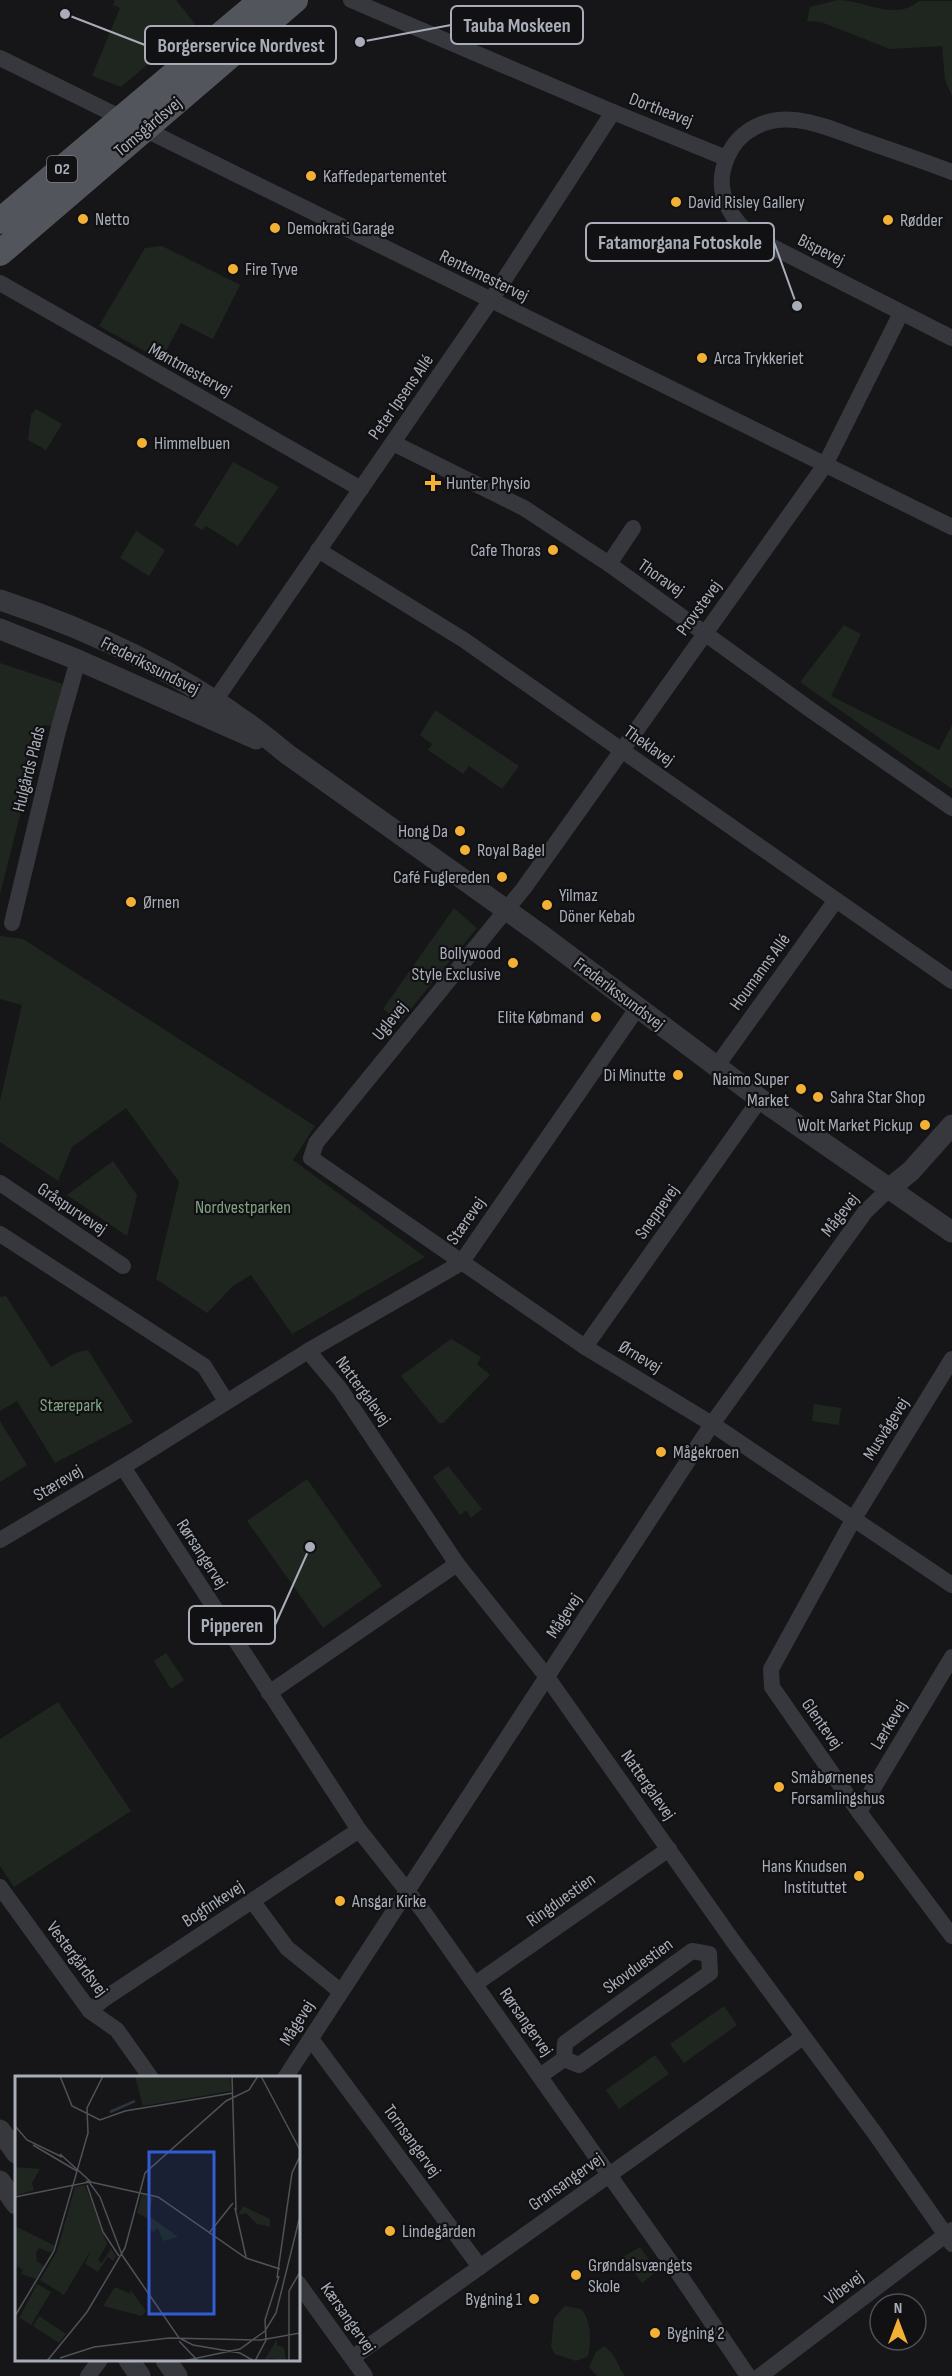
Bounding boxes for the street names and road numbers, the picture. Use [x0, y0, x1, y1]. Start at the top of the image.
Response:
street label: Dortheavej [626, 88, 696, 132]
street label: Tomsgårdsvej [110, 93, 186, 161]
road number: O2 [47, 156, 77, 182]
street label: Bispevej [794, 229, 848, 271]
street label: Rentemestervej [436, 245, 532, 307]
street label: Møntmestervej [145, 339, 235, 401]
street label: Peter Ipsens Allé [364, 350, 438, 444]
street label: Thoravej [634, 555, 688, 601]
street label: Provstevej [672, 576, 726, 640]
street label: Frederikssundsvej [97, 632, 203, 700]
street label: Theklavej [620, 721, 678, 771]
street label: Hulgårds Plads [8, 724, 50, 814]
street label: Houmanns Allé [725, 930, 795, 1014]
street label: Frederikssundsvej [570, 953, 668, 1035]
street label: Uglevej [368, 997, 412, 1045]
street label: Gråspurvevej [33, 1178, 111, 1240]
street label: Sneppevej [631, 1181, 683, 1243]
street label: Mågevej [817, 1189, 863, 1241]
street label: Stærevej [442, 1193, 490, 1249]
street label: Ørnevej [615, 1336, 665, 1378]
street label: Nattergalevej [331, 1352, 395, 1430]
street label: Musvågevej [859, 1394, 913, 1464]
street label: Stærevej [30, 1460, 86, 1506]
street label: Rørsangervej [172, 1515, 232, 1593]
street label: Mågevej [542, 1590, 586, 1642]
street label: Glentevej [797, 1695, 847, 1753]
street label: Lærkevej [866, 1697, 912, 1753]
street label: Nattergalevej [616, 1746, 680, 1824]
street label: Ringduestien [523, 1869, 599, 1931]
street label: Bogfinkevej [178, 1876, 248, 1932]
street label: Vestergårdsvej [42, 1917, 112, 2001]
street label: Skovduestien [599, 1934, 677, 1998]
street label: Rørsangervej [495, 1984, 557, 2060]
street label: Mågevej [275, 1997, 319, 2049]
street label: Tornsangervej [379, 2101, 445, 2181]
street label: Gransangervej [525, 2149, 607, 2215]
street label: Vibevej [820, 2267, 868, 2309]
street label: Kærsangervej [316, 2279, 380, 2357]

